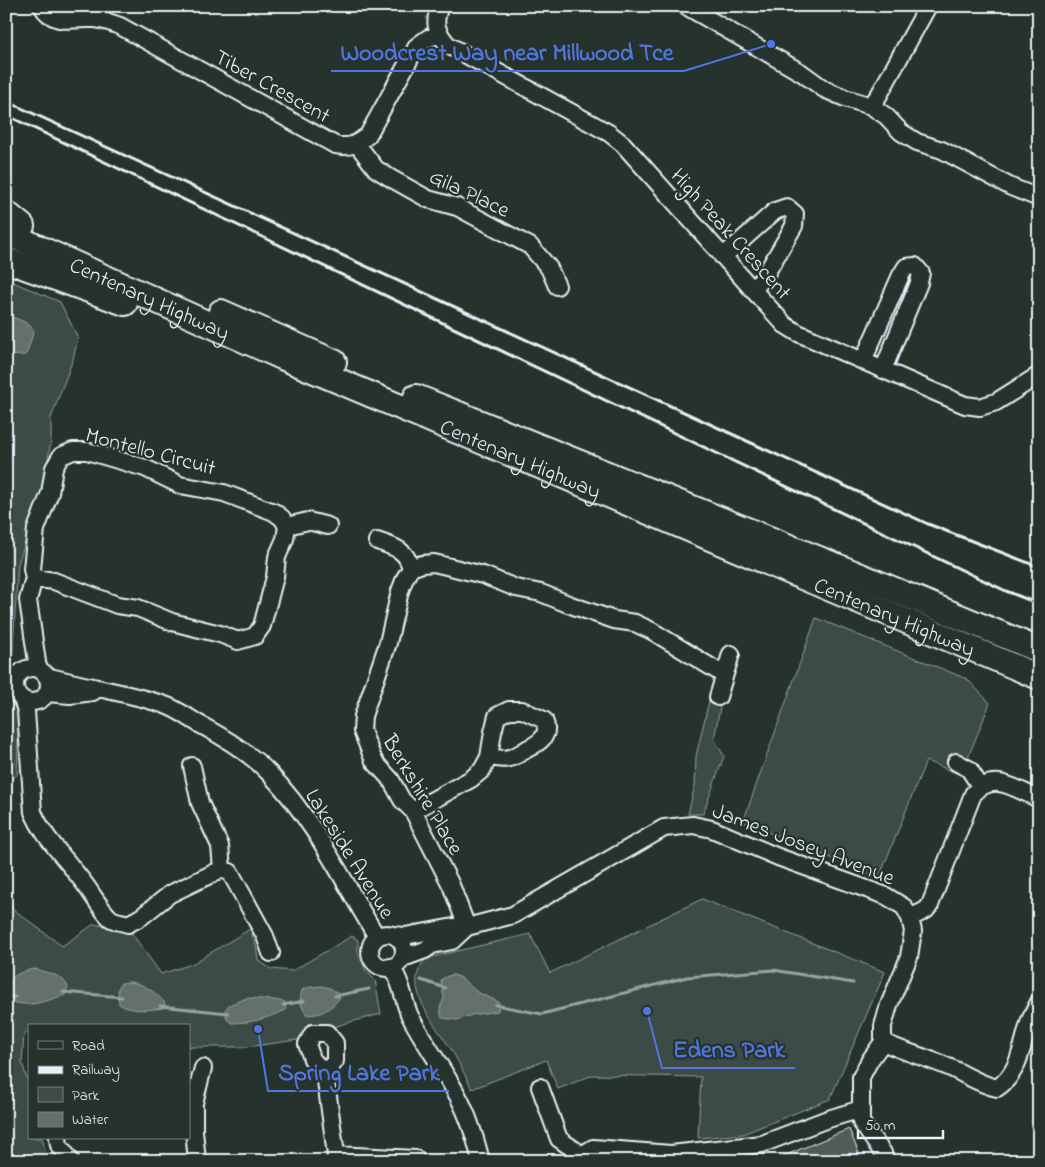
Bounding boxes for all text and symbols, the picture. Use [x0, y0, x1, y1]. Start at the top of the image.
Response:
callout: Woodcrest Way near Millwood Tce [331, 32, 684, 71]
text: Woodcrest Way near Millwood Tce [340, 37, 675, 73]
street label: Tiber Crescent [208, 43, 336, 133]
street label: Gila Place [423, 162, 514, 227]
street label: High Peak Crescent [661, 162, 798, 309]
street label: Centenary Highway [64, 251, 234, 351]
street label: Centenary Highway [434, 413, 605, 510]
street label: Montello Circuit [82, 420, 220, 486]
street label: Centenary Highway [808, 571, 979, 668]
street label: Berkshire Place [372, 728, 470, 862]
street label: Lakeside Avenue [296, 783, 401, 926]
street label: James Josey Avenue [707, 796, 899, 896]
legend [28, 1024, 190, 1140]
callout: Edens Park [662, 1029, 795, 1068]
text: Edens Park [673, 1034, 786, 1069]
text: Road [72, 1035, 105, 1057]
callout: Spring Lake Park [268, 1052, 449, 1091]
text: Spring Lake Park [278, 1057, 440, 1093]
text: Railway [72, 1059, 120, 1082]
text: Park [72, 1085, 100, 1107]
scale bar [858, 1107, 942, 1139]
text: Water [72, 1109, 108, 1131]
text: 50 m [865, 1115, 896, 1137]

